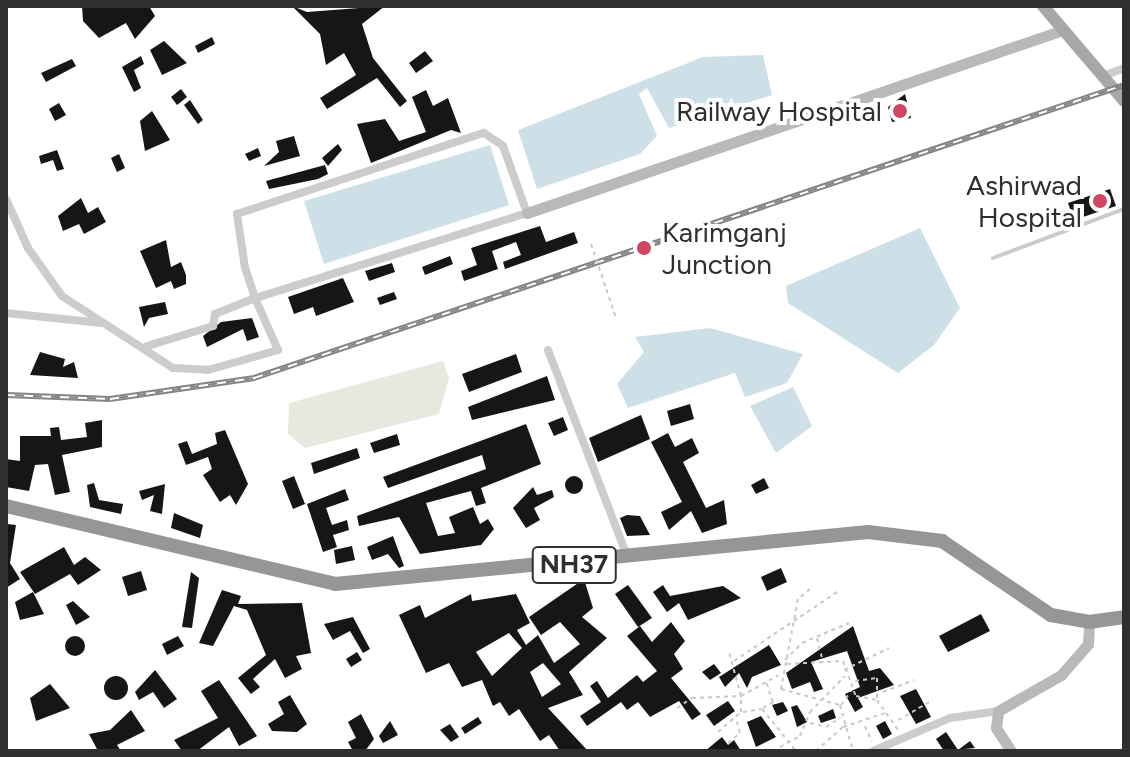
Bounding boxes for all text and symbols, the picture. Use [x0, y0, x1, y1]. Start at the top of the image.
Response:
place label: Railway Hospital [676, 94, 882, 128]
marker: Railway Hospital [889, 100, 911, 122]
place label: Ashirwad Hospital [966, 168, 1082, 234]
marker: Ashirwad Hospital [1089, 190, 1111, 212]
place label: Karimganj Junction [662, 215, 787, 281]
marker: Karimganj Junction [633, 237, 655, 259]
road number: NH37 [530, 543, 618, 587]

